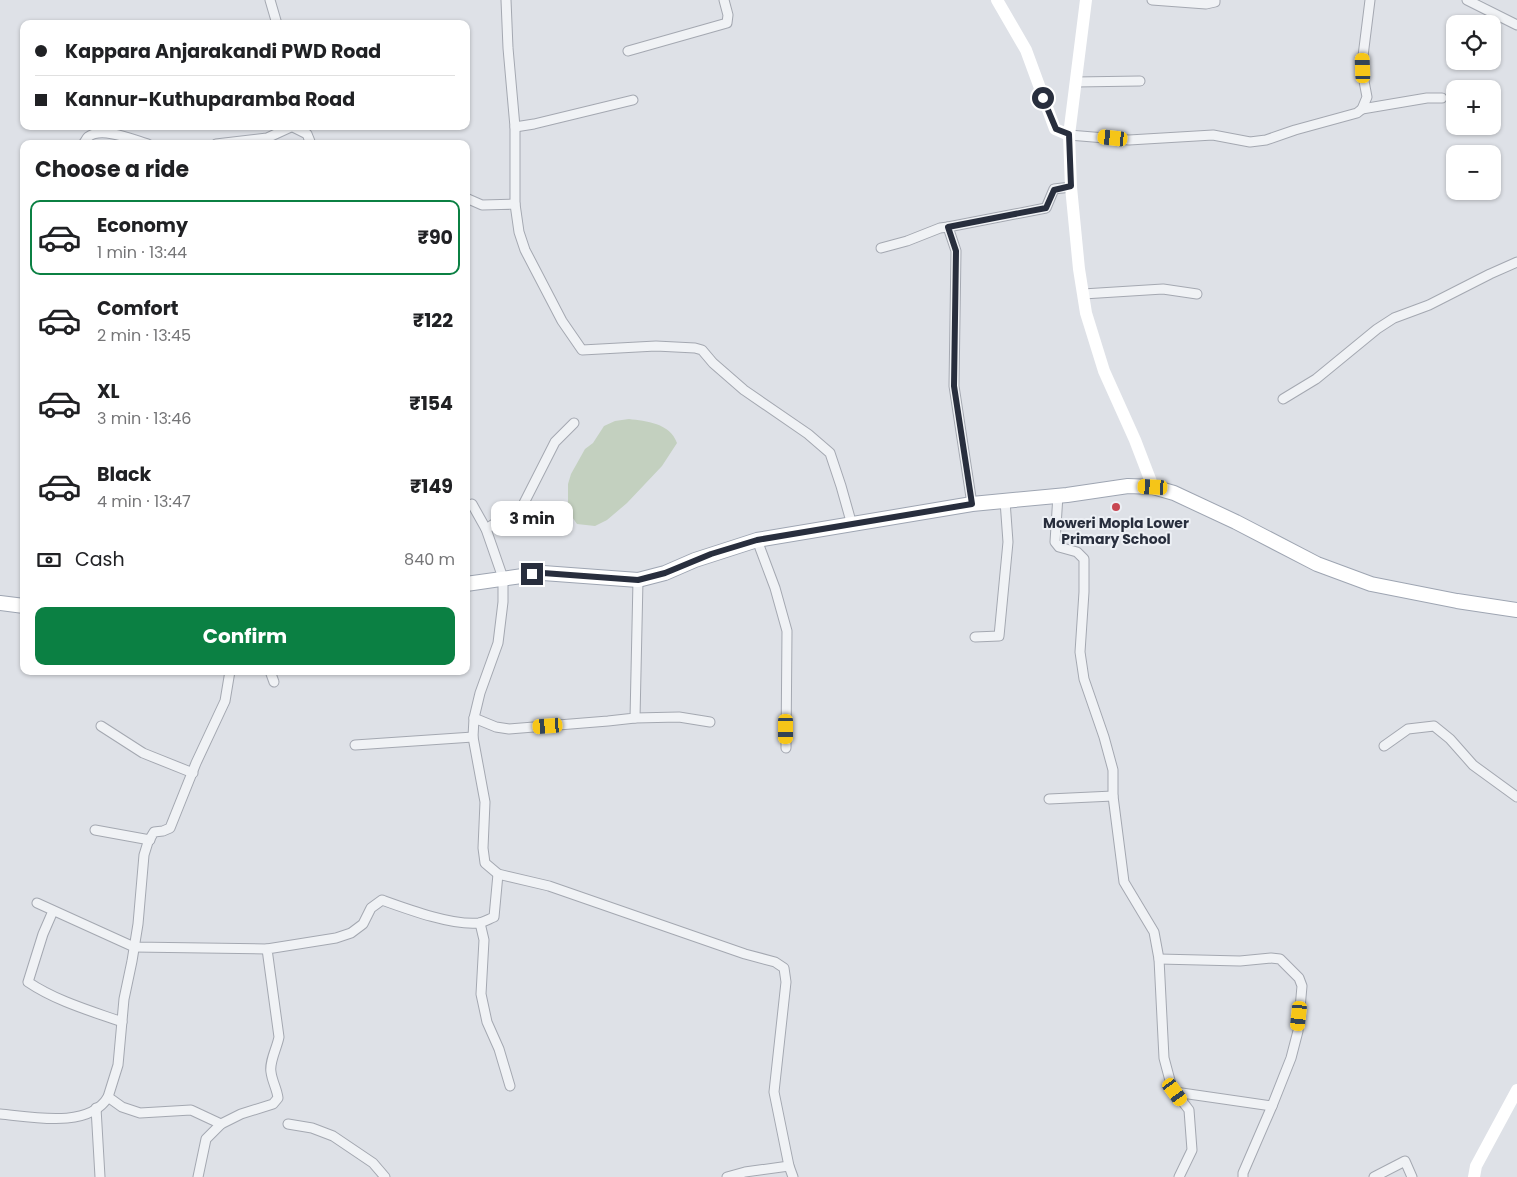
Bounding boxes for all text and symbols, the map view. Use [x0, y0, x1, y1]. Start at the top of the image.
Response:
map controls [1446, 15, 1501, 200]
button: locate [1446, 15, 1501, 70]
text: Kappara Anjarakandi PWD Road [65, 38, 381, 65]
car [1354, 53, 1371, 83]
button: + [1446, 80, 1501, 135]
text: Kannur-Kuthuparamba Road [65, 86, 355, 113]
route start [1032, 87, 1054, 109]
car [1097, 129, 1128, 147]
button: − [1446, 145, 1501, 200]
text: Choose a ride [35, 154, 189, 185]
text: Economy [97, 212, 188, 239]
icon: car [37, 215, 82, 260]
text: ₹90 [418, 224, 453, 251]
text: 1 min · 13:44 [97, 241, 187, 264]
text: Comfort [97, 295, 179, 322]
icon: car [37, 298, 82, 343]
text: ₹122 [413, 307, 453, 334]
text: 2 min · 13:45 [97, 324, 191, 347]
text: XL [97, 378, 120, 405]
icon: car [37, 381, 82, 426]
text: ₹154 [409, 390, 453, 417]
text: 3 min · 13:46 [97, 407, 191, 430]
text: Black [97, 461, 151, 488]
icon: car [37, 464, 82, 509]
text: ₹149 [410, 473, 453, 500]
car [1137, 479, 1168, 495]
text: 4 min · 13:47 [97, 490, 191, 513]
marker: Moweri Mopla Lower Primary School [1110, 501, 1122, 513]
callout: 3 min [491, 502, 573, 536]
text: 3 min [509, 507, 555, 530]
place label: Moweri Mopla Lower Primary School [1043, 513, 1189, 549]
icon: cash [35, 546, 63, 574]
text: Cash [75, 546, 125, 573]
text: 840 m [404, 548, 455, 571]
route end [521, 563, 543, 585]
button: Confirm [35, 607, 455, 665]
car [778, 714, 793, 744]
car [532, 717, 563, 735]
car [1289, 1000, 1308, 1032]
car [1160, 1075, 1189, 1109]

